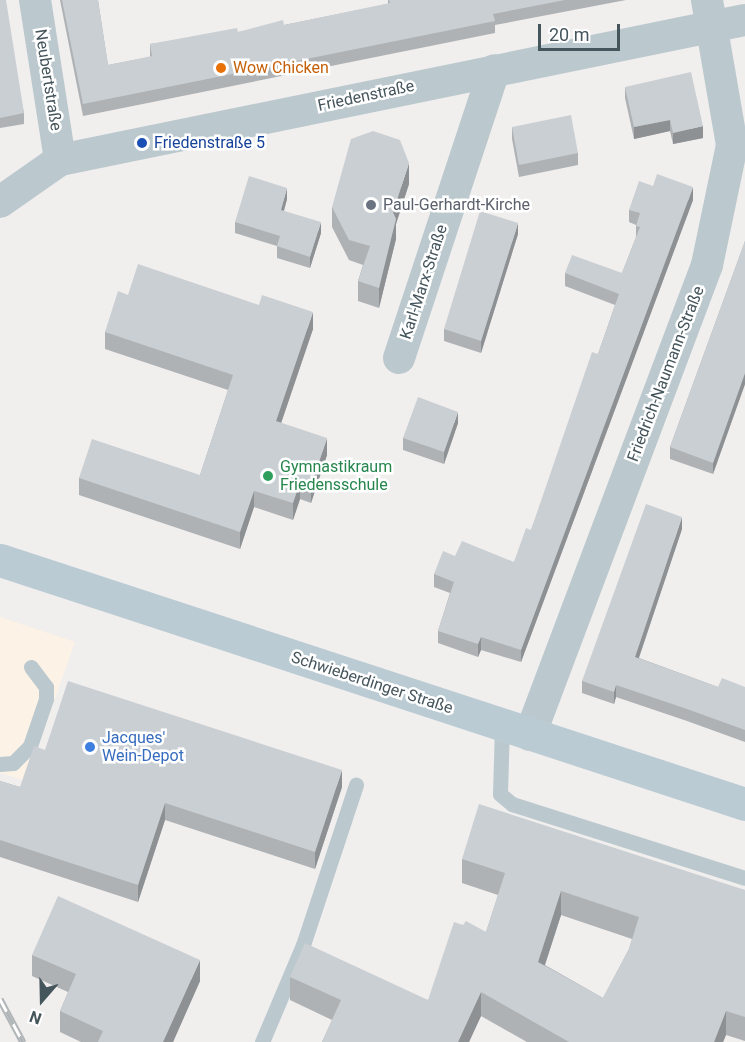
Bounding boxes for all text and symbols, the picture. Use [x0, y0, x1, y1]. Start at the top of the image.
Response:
scale bar [541, 12, 624, 50]
text: 20 m [549, 24, 589, 45]
street label: Neubertstraße [30, 28, 66, 132]
place label: Wow Chicken [233, 58, 329, 78]
marker: Wow Chicken [214, 61, 228, 75]
street label: Friedenstraße [316, 76, 416, 116]
place label: Friedenstraße 5 [154, 133, 265, 153]
marker: Friedenstraße 5 [135, 136, 149, 150]
place label: Paul-Gerhardt-Kirche [383, 195, 530, 215]
marker: Paul-Gerhardt-Kirche [364, 198, 378, 212]
street label: Karl-Marx-Straße [396, 222, 452, 342]
street label: Friedrich-Naumann-Straße [624, 283, 708, 465]
place label: Gymnastikraum Friedensschule [280, 457, 392, 495]
marker: Gymnastikraum Friedensschule [261, 469, 275, 483]
street label: Schwieberdinger Straße [289, 648, 455, 718]
place label: Jacques' Wein-Depot [102, 728, 184, 766]
marker: Jacques' Wein-Depot [83, 740, 97, 754]
north arrow [12, 970, 72, 1030]
text: N [27, 1007, 44, 1028]

